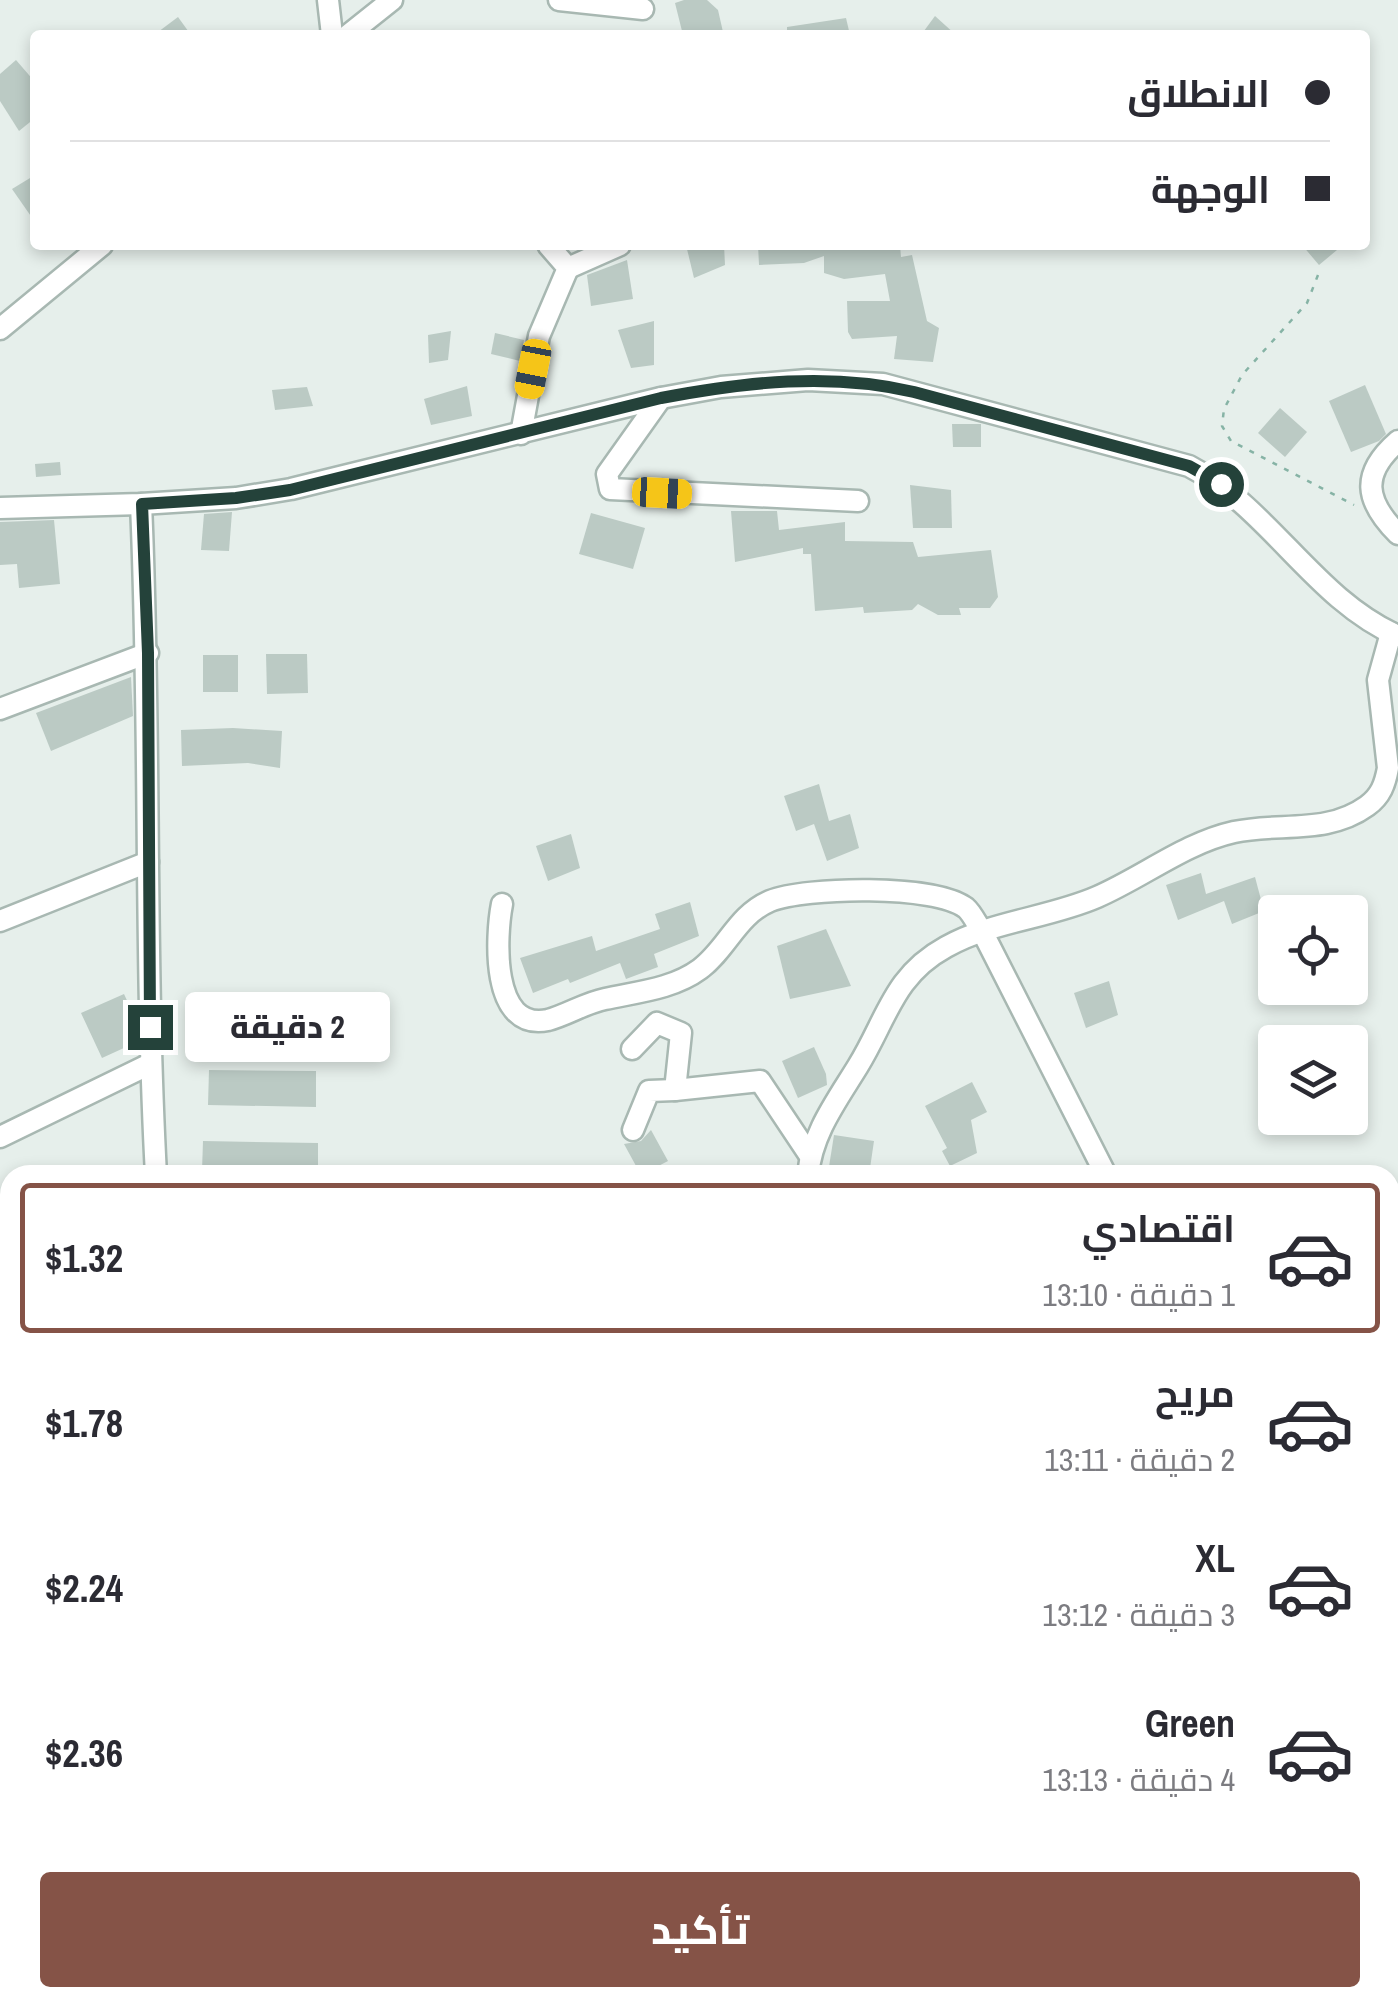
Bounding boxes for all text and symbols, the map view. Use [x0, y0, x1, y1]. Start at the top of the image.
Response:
text: الانطلاق [1127, 68, 1270, 119]
text: الوجهة [1151, 164, 1270, 215]
car [513, 337, 553, 401]
route start [1199, 462, 1244, 507]
car [631, 476, 693, 510]
map controls [1258, 895, 1368, 1135]
button: locate [1258, 895, 1368, 1005]
callout: 2 دقيقة [185, 992, 390, 1062]
route end [128, 1005, 173, 1050]
text: 2 دقيقة [230, 1005, 345, 1048]
button: layers [1258, 1025, 1368, 1135]
text: اقتصادي [1082, 1203, 1235, 1254]
icon: car [1265, 1213, 1355, 1303]
text: $1.32 [45, 1233, 123, 1284]
text: 1 دقيقة · 13:10 [1042, 1273, 1235, 1316]
text: مريح [1155, 1368, 1235, 1419]
icon: car [1265, 1378, 1355, 1468]
text: $1.78 [45, 1398, 123, 1449]
text: 2 دقيقة · 13:11 [1044, 1438, 1235, 1481]
text: XL [1195, 1533, 1235, 1584]
icon: car [1265, 1543, 1355, 1633]
text: $2.24 [45, 1563, 123, 1614]
text: 3 دقيقة · 13:12 [1042, 1593, 1235, 1636]
text: Green [1145, 1698, 1235, 1749]
icon: car [1265, 1708, 1355, 1798]
text: $2.36 [45, 1728, 123, 1779]
text: 4 دقيقة · 13:13 [1042, 1758, 1235, 1801]
button: تأكيد [40, 1872, 1360, 1987]

